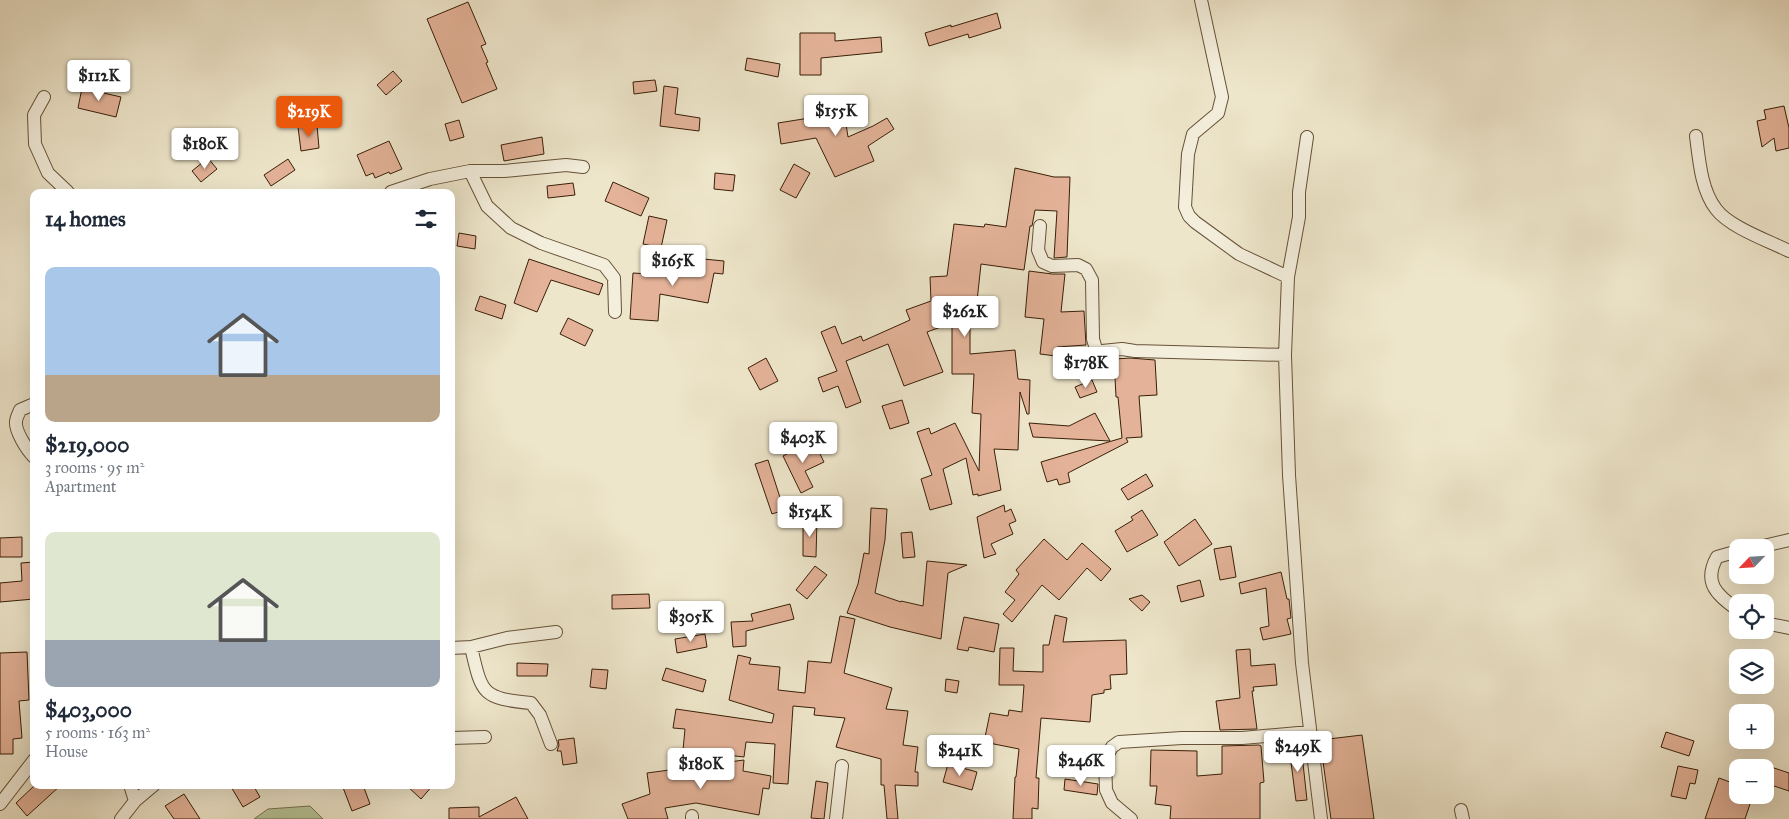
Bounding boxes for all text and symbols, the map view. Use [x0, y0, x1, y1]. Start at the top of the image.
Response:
pin: $112K [64, 59, 134, 102]
text: $112K [78, 66, 120, 85]
pin: $155K [801, 94, 871, 137]
pin: $219K [274, 96, 344, 138]
text: $155K [815, 101, 857, 120]
text: $219K [287, 102, 331, 121]
pin: $180K [170, 128, 240, 170]
text: $180K [182, 134, 228, 153]
icon: filters [412, 205, 440, 233]
text: 14 homes [45, 206, 126, 232]
pin: $165K [638, 244, 708, 287]
text: $165K [652, 251, 694, 270]
pin: $262K [930, 296, 1000, 338]
icon: home [198, 300, 288, 390]
text: $262K [943, 302, 987, 321]
pin: $178K [1051, 346, 1121, 389]
text: $178K [1064, 353, 1108, 372]
pin: $403K [768, 422, 838, 464]
text: $403K [780, 428, 826, 447]
text: $219,000 [45, 432, 129, 458]
text: 3 rooms · 95 m² [45, 458, 144, 477]
text: Apartment [45, 477, 117, 496]
pin: $154K [775, 496, 845, 538]
text: $154K [788, 502, 832, 521]
north arrow [1729, 539, 1774, 584]
map controls [1729, 539, 1774, 804]
icon: home [198, 565, 288, 655]
button: locate [1729, 594, 1774, 639]
pin: $305K [656, 600, 726, 643]
text: $305K [669, 607, 713, 626]
button: layers [1729, 649, 1774, 694]
text: $403,000 [45, 697, 132, 723]
button: + [1729, 704, 1774, 749]
text: 5 rooms · 163 m² [45, 723, 150, 742]
pin: $249K [1263, 730, 1333, 773]
pin: $241K [925, 734, 995, 777]
text: $249K [1275, 737, 1321, 756]
text: $241K [938, 741, 982, 760]
text: House [45, 742, 88, 761]
pin: $246K [1046, 744, 1116, 787]
pin: $180K [666, 748, 736, 790]
text: $246K [1058, 751, 1104, 770]
text: $180K [678, 754, 724, 773]
button: − [1729, 759, 1774, 804]

